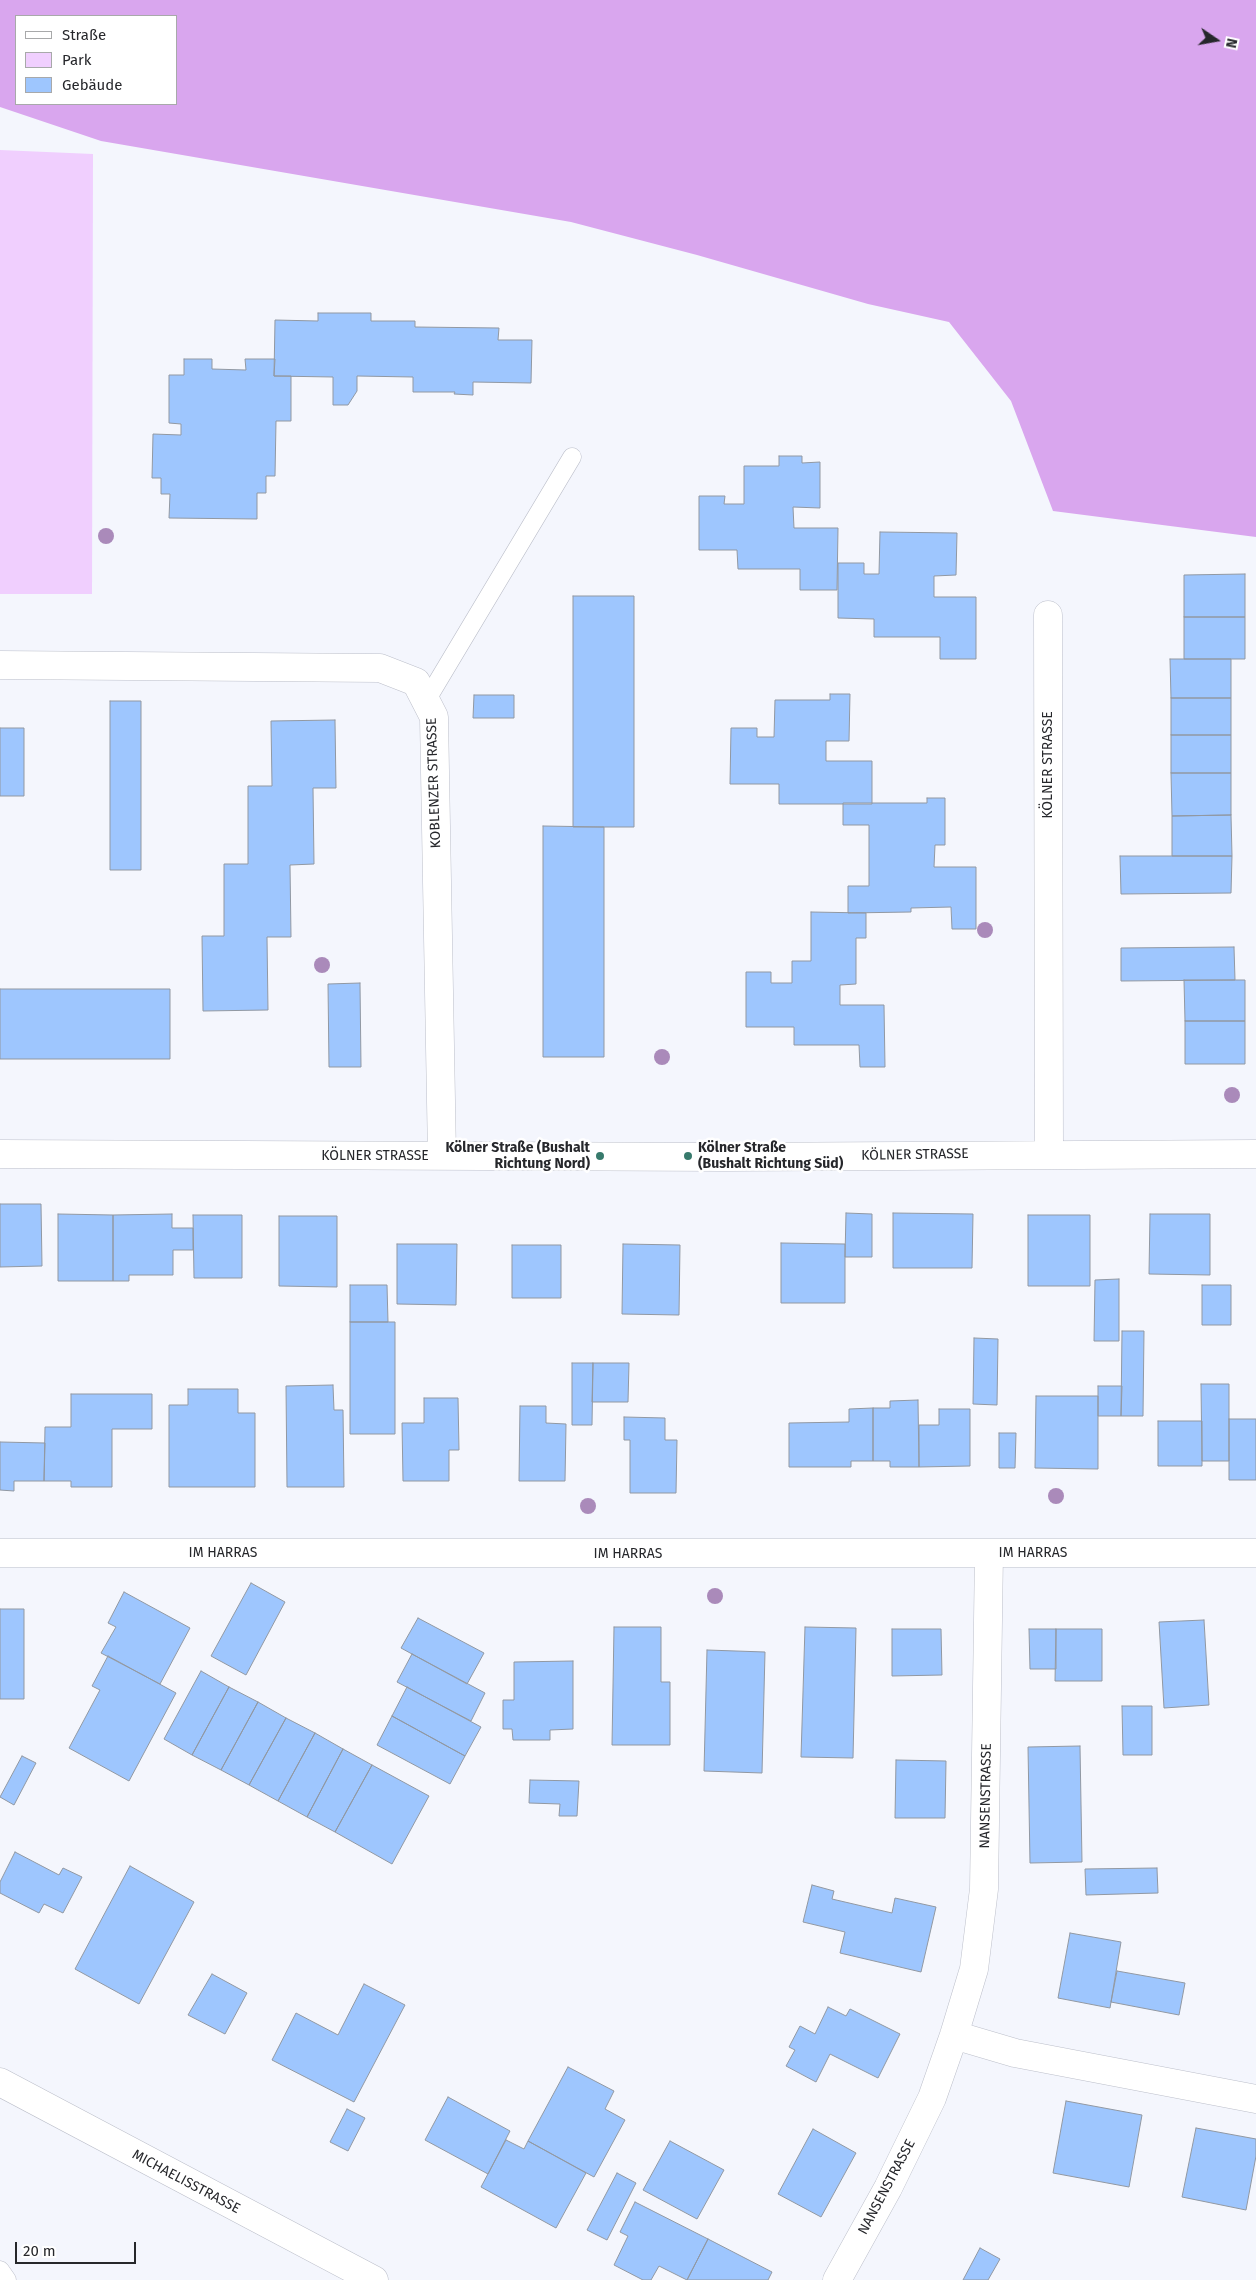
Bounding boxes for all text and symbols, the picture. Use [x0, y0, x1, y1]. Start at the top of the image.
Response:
legend [15, 15, 178, 105]
north arrow [1191, 15, 1241, 65]
text: Straße [62, 26, 106, 44]
text: N [1222, 37, 1240, 50]
text: Park [62, 51, 92, 69]
text: Gebäude [62, 76, 122, 94]
street label: KÖLNER STRASSE [1040, 711, 1056, 819]
street label: KOBLENZER STRASSE [423, 717, 445, 849]
place label: Kölner Straße (Bushalt Richtung Nord) [445, 1140, 590, 1172]
place label: Kölner Straße (Bushalt Richtung Süd) [698, 1140, 843, 1172]
street label: KÖLNER STRASSE [861, 1146, 969, 1164]
street label: KÖLNER STRASSE [321, 1148, 429, 1164]
marker: Kölner Straße (Bushalt Richtung Nord) [594, 1150, 606, 1162]
marker: Kölner Straße (Bushalt Richtung Süd) [682, 1150, 694, 1162]
street label: IM HARRAS [189, 1545, 257, 1561]
street label: IM HARRAS [999, 1545, 1067, 1561]
street label: IM HARRAS [594, 1546, 662, 1562]
street label: NANSENSTRASSE [977, 1743, 995, 1849]
street label: NANSENSTRASSE [855, 2136, 919, 2238]
street label: MICHAELISSTRASSE [129, 2146, 243, 2218]
scale bar [18, 2232, 139, 2264]
text: 20 m [23, 2242, 56, 2260]

